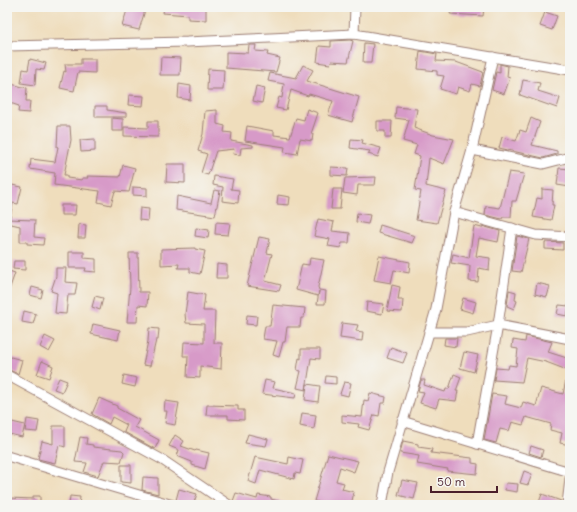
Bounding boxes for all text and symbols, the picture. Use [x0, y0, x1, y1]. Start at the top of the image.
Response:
scale bar [431, 468, 497, 494]
text: 50 m [437, 474, 466, 489]

